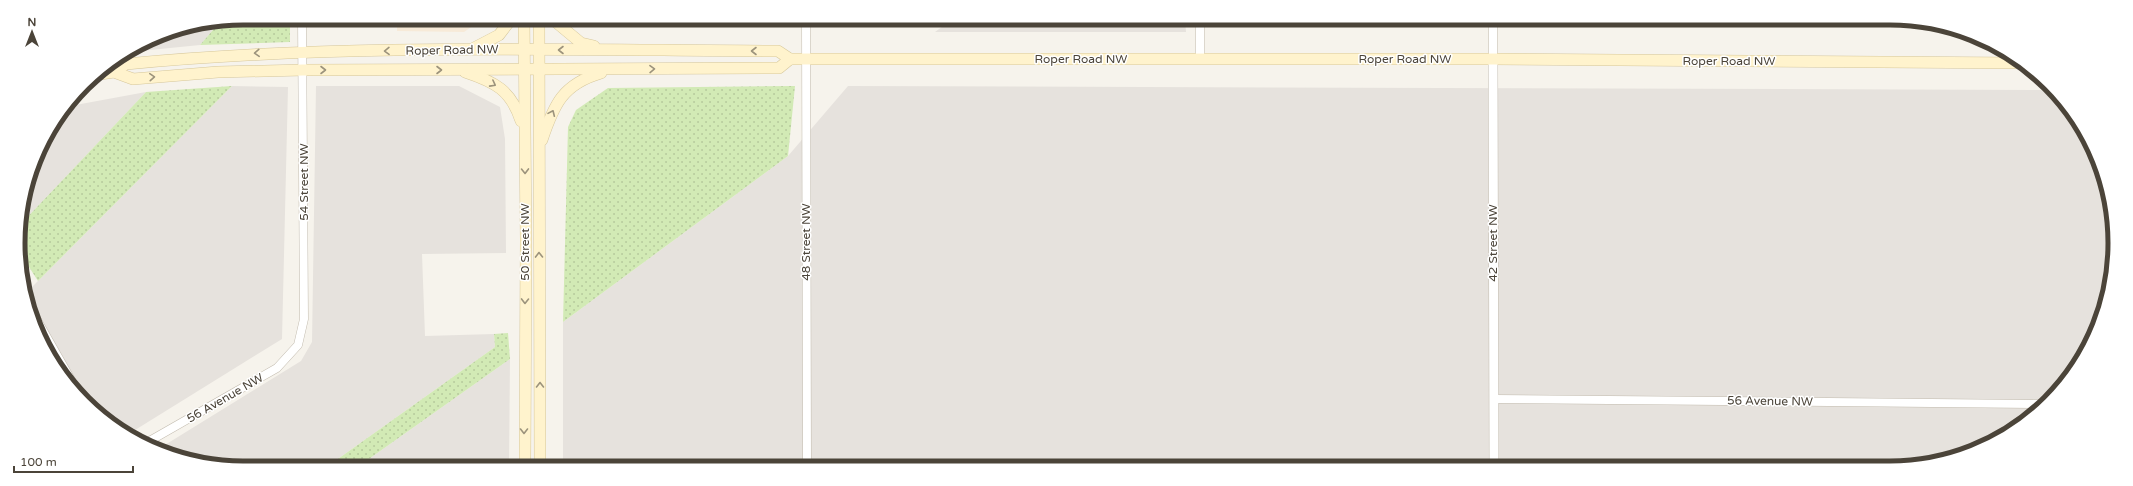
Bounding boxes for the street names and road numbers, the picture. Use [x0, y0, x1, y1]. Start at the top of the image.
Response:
street label: Roper Road NW [405, 42, 499, 58]
street label: Roper Road NW [1035, 52, 1127, 66]
street label: Roper Road NW [1359, 52, 1451, 66]
street label: Roper Road NW [1683, 54, 1775, 68]
street label: 54 Street NW [297, 143, 311, 221]
street label: 50 Street NW [518, 203, 532, 281]
street label: 48 Street NW [799, 203, 813, 281]
street label: 42 Street NW [1486, 204, 1500, 282]
street label: 56 Avenue NW [184, 370, 266, 426]
street label: 56 Avenue NW [1727, 393, 1813, 409]

